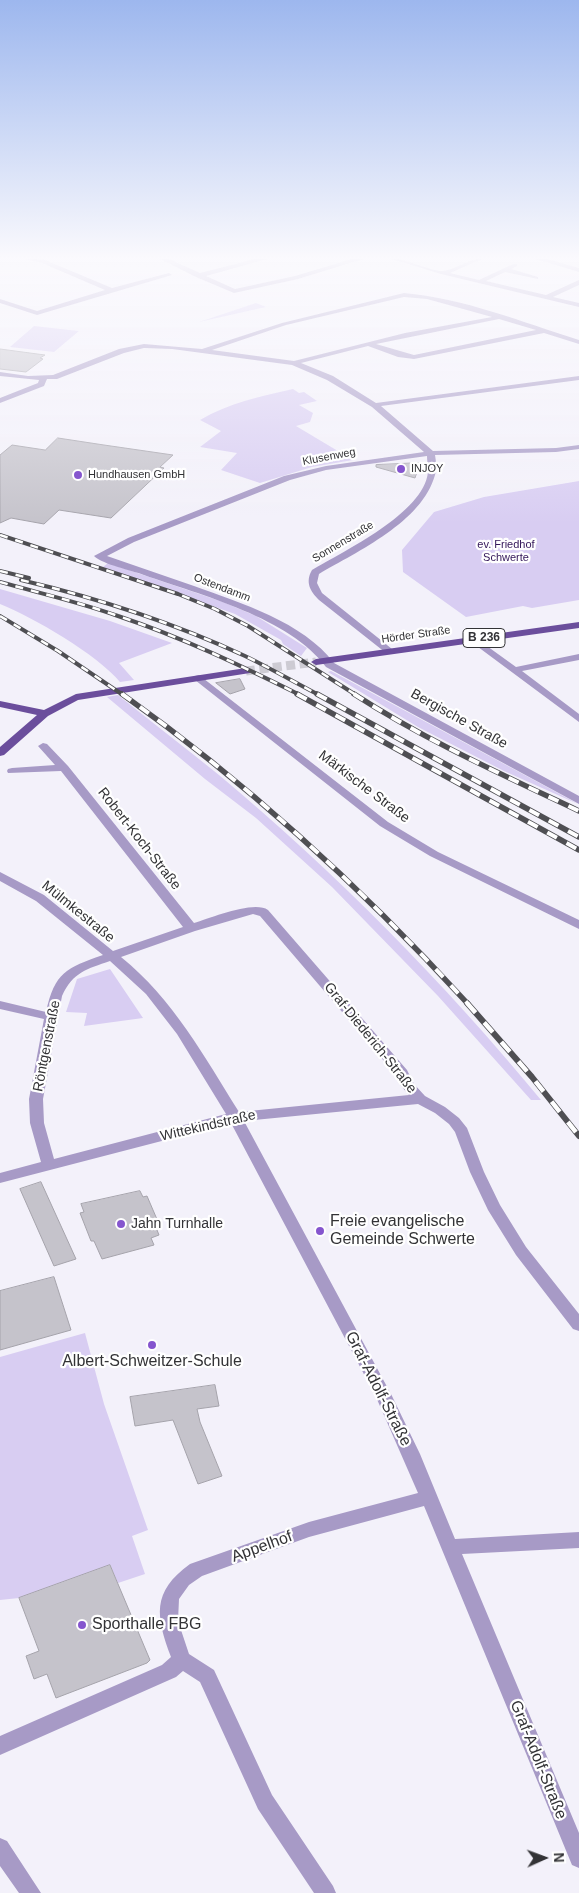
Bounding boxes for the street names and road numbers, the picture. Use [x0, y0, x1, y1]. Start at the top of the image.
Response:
street label: Klusenweg [301, 445, 357, 469]
street label: Sonnenstraße [310, 519, 376, 565]
street label: Ostendamm [192, 571, 252, 605]
street label: Hörder Straße [381, 624, 451, 646]
road number: B 236 [463, 628, 505, 648]
street label: Bergische Straße [408, 685, 510, 753]
street label: Märkische Straße [315, 747, 413, 827]
street label: Robert-Koch-Straße [94, 784, 184, 894]
street label: Mülmkestraße [38, 878, 118, 946]
street label: Graf-Diederich-Straße [320, 979, 420, 1097]
street label: Röntgenstraße [30, 999, 64, 1093]
street label: Wittekindstraße [159, 1107, 257, 1145]
street label: Graf-Adolf-Straße [341, 1328, 415, 1450]
street label: Appelhof [229, 1527, 295, 1567]
street label: Graf-Adolf-Straße [505, 1698, 571, 1822]

